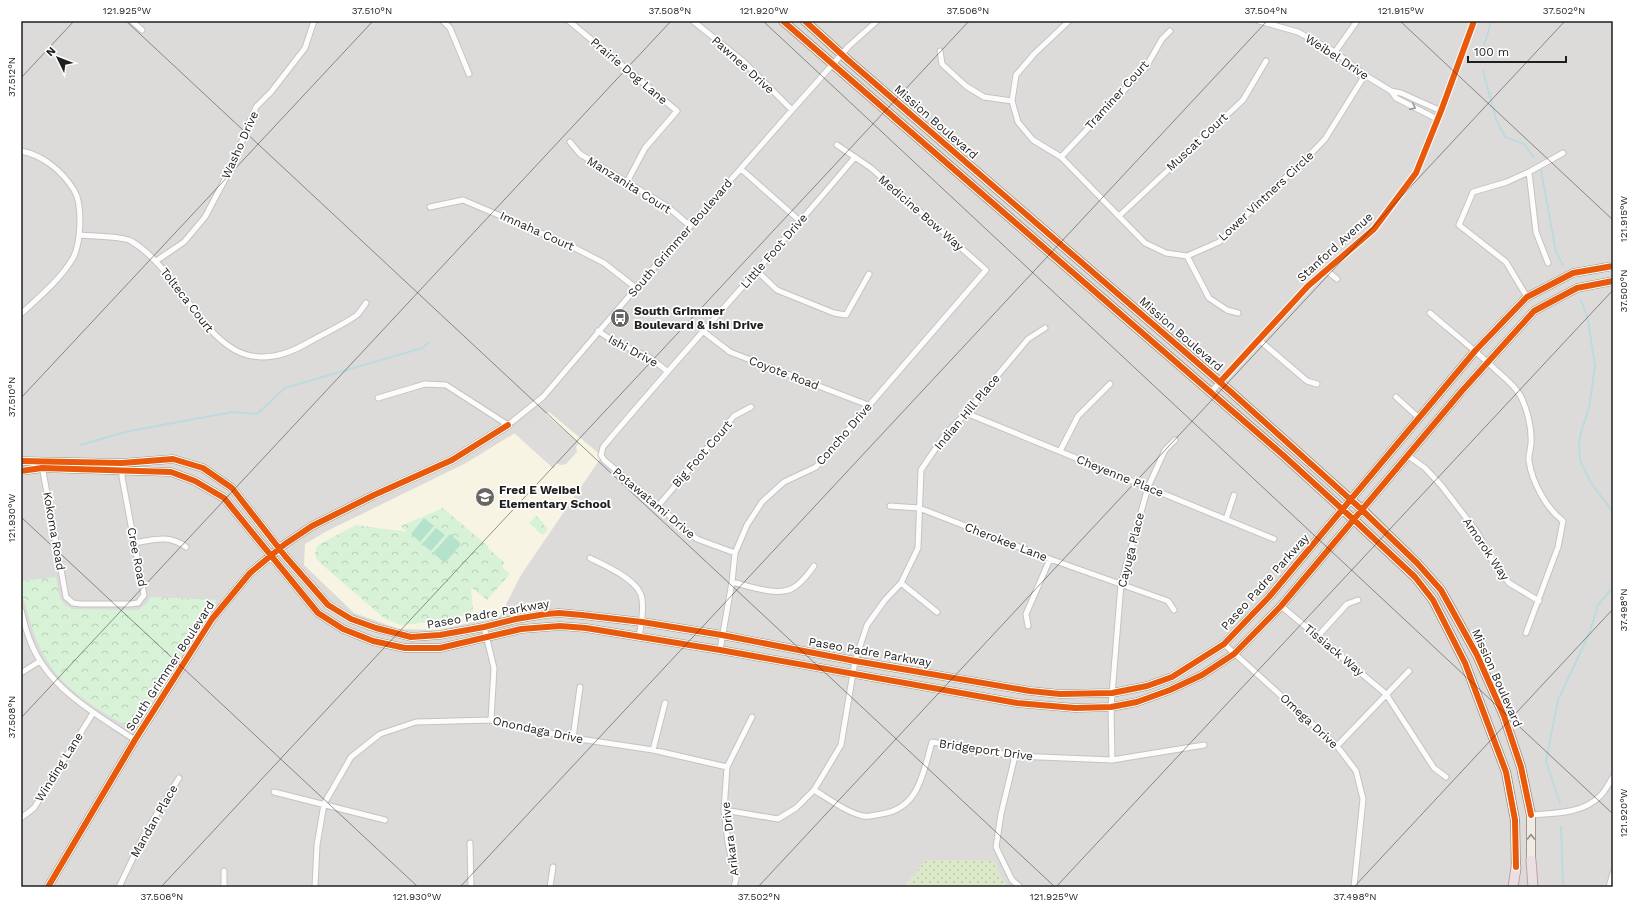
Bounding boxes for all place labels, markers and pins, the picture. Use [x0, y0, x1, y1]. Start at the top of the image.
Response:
place label: South Grimmer Boulevard & Ishi Drive [634, 304, 764, 332]
bus stop icon: South Grimmer Boulevard & Ishi Drive [609, 307, 631, 329]
place label: Fred E Weibel Elementary School [499, 483, 611, 511]
school or university icon: Fred E Weibel Elementary School [474, 486, 496, 508]

